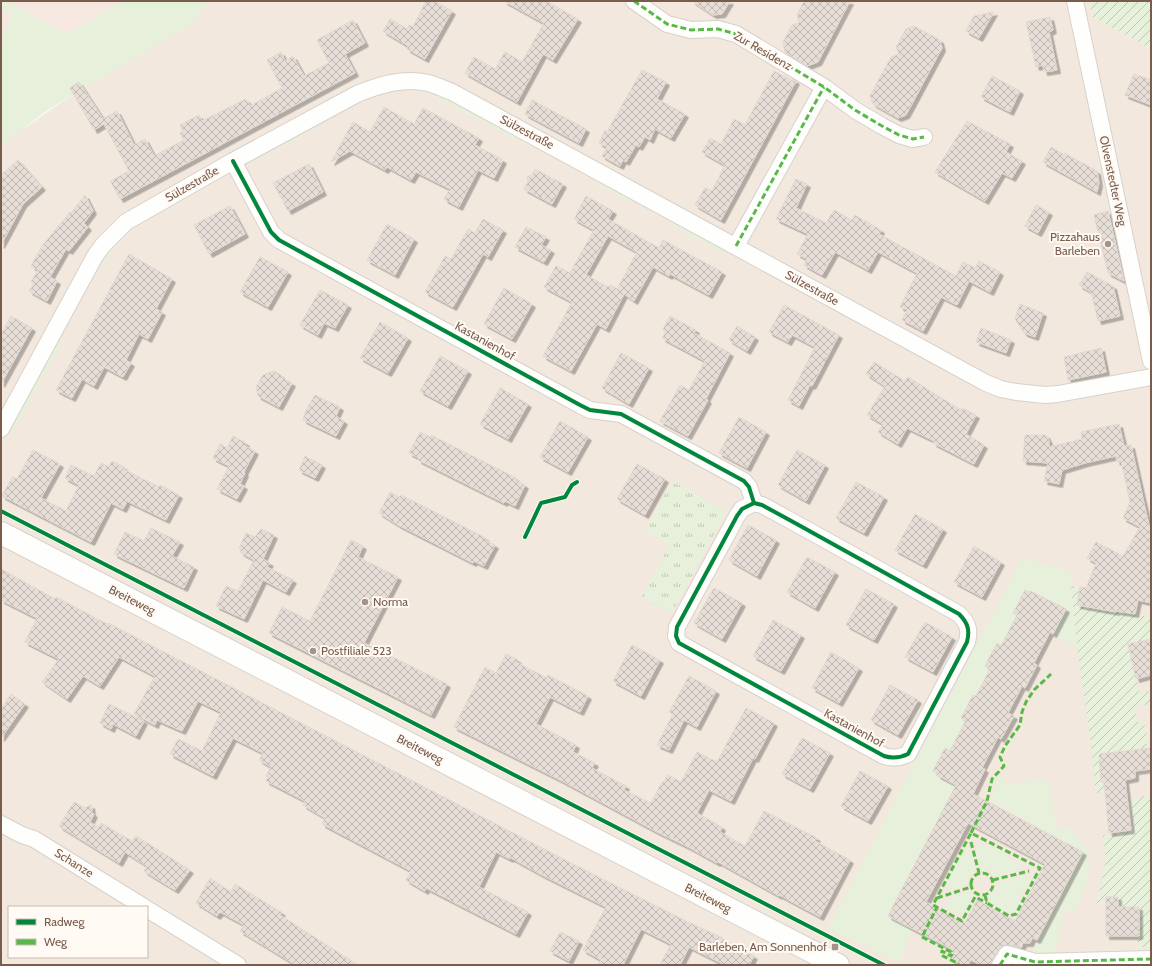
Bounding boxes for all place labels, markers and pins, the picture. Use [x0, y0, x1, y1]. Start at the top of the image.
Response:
place label: Pizzahaus Barleben [1050, 229, 1100, 258]
marker: Pizzahaus Barleben [1103, 239, 1113, 249]
place label: Norma [373, 594, 408, 609]
marker: Norma [360, 597, 370, 607]
place label: Postfiliale 523 [321, 643, 392, 658]
marker: Postfiliale 523 [308, 646, 318, 656]
place label: Barleben, Am Sonnenhof [699, 939, 827, 954]
marker: Barleben, Am Sonnenhof [830, 942, 840, 952]

